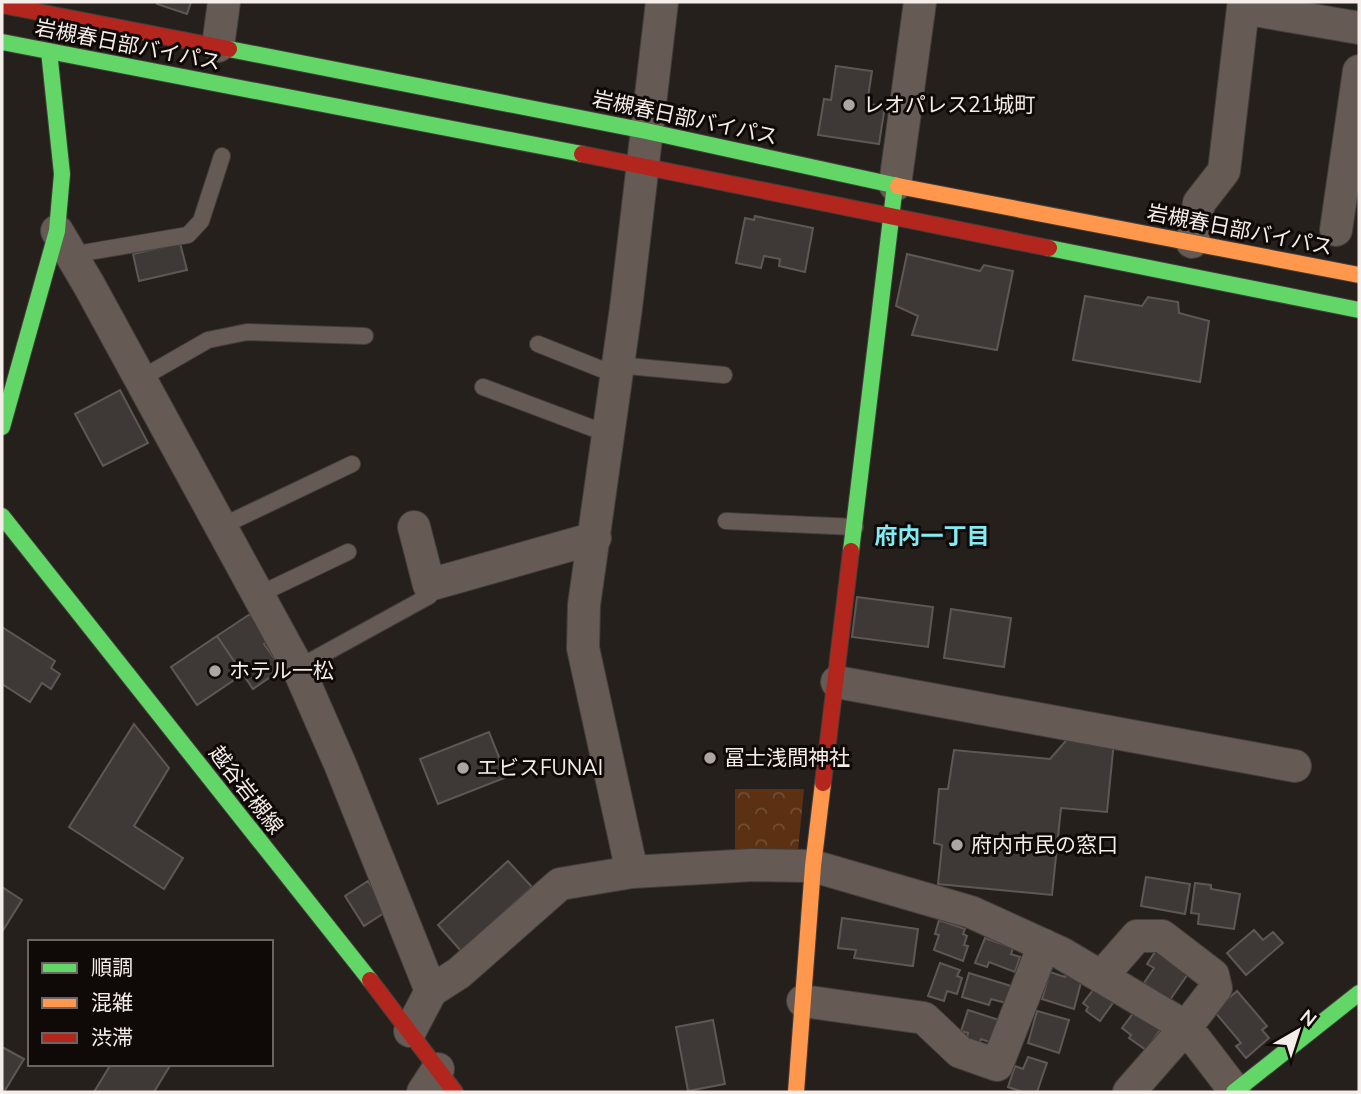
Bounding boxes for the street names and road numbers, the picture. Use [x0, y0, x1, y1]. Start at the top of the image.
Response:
street label: 岩槻春日部バイパス [33, 13, 223, 77]
street label: 岩槻春日部バイパス [590, 85, 780, 151]
street label: 岩槻春日部バイパス [1145, 198, 1335, 262]
street label: 越谷岩槻線 [203, 740, 289, 840]

